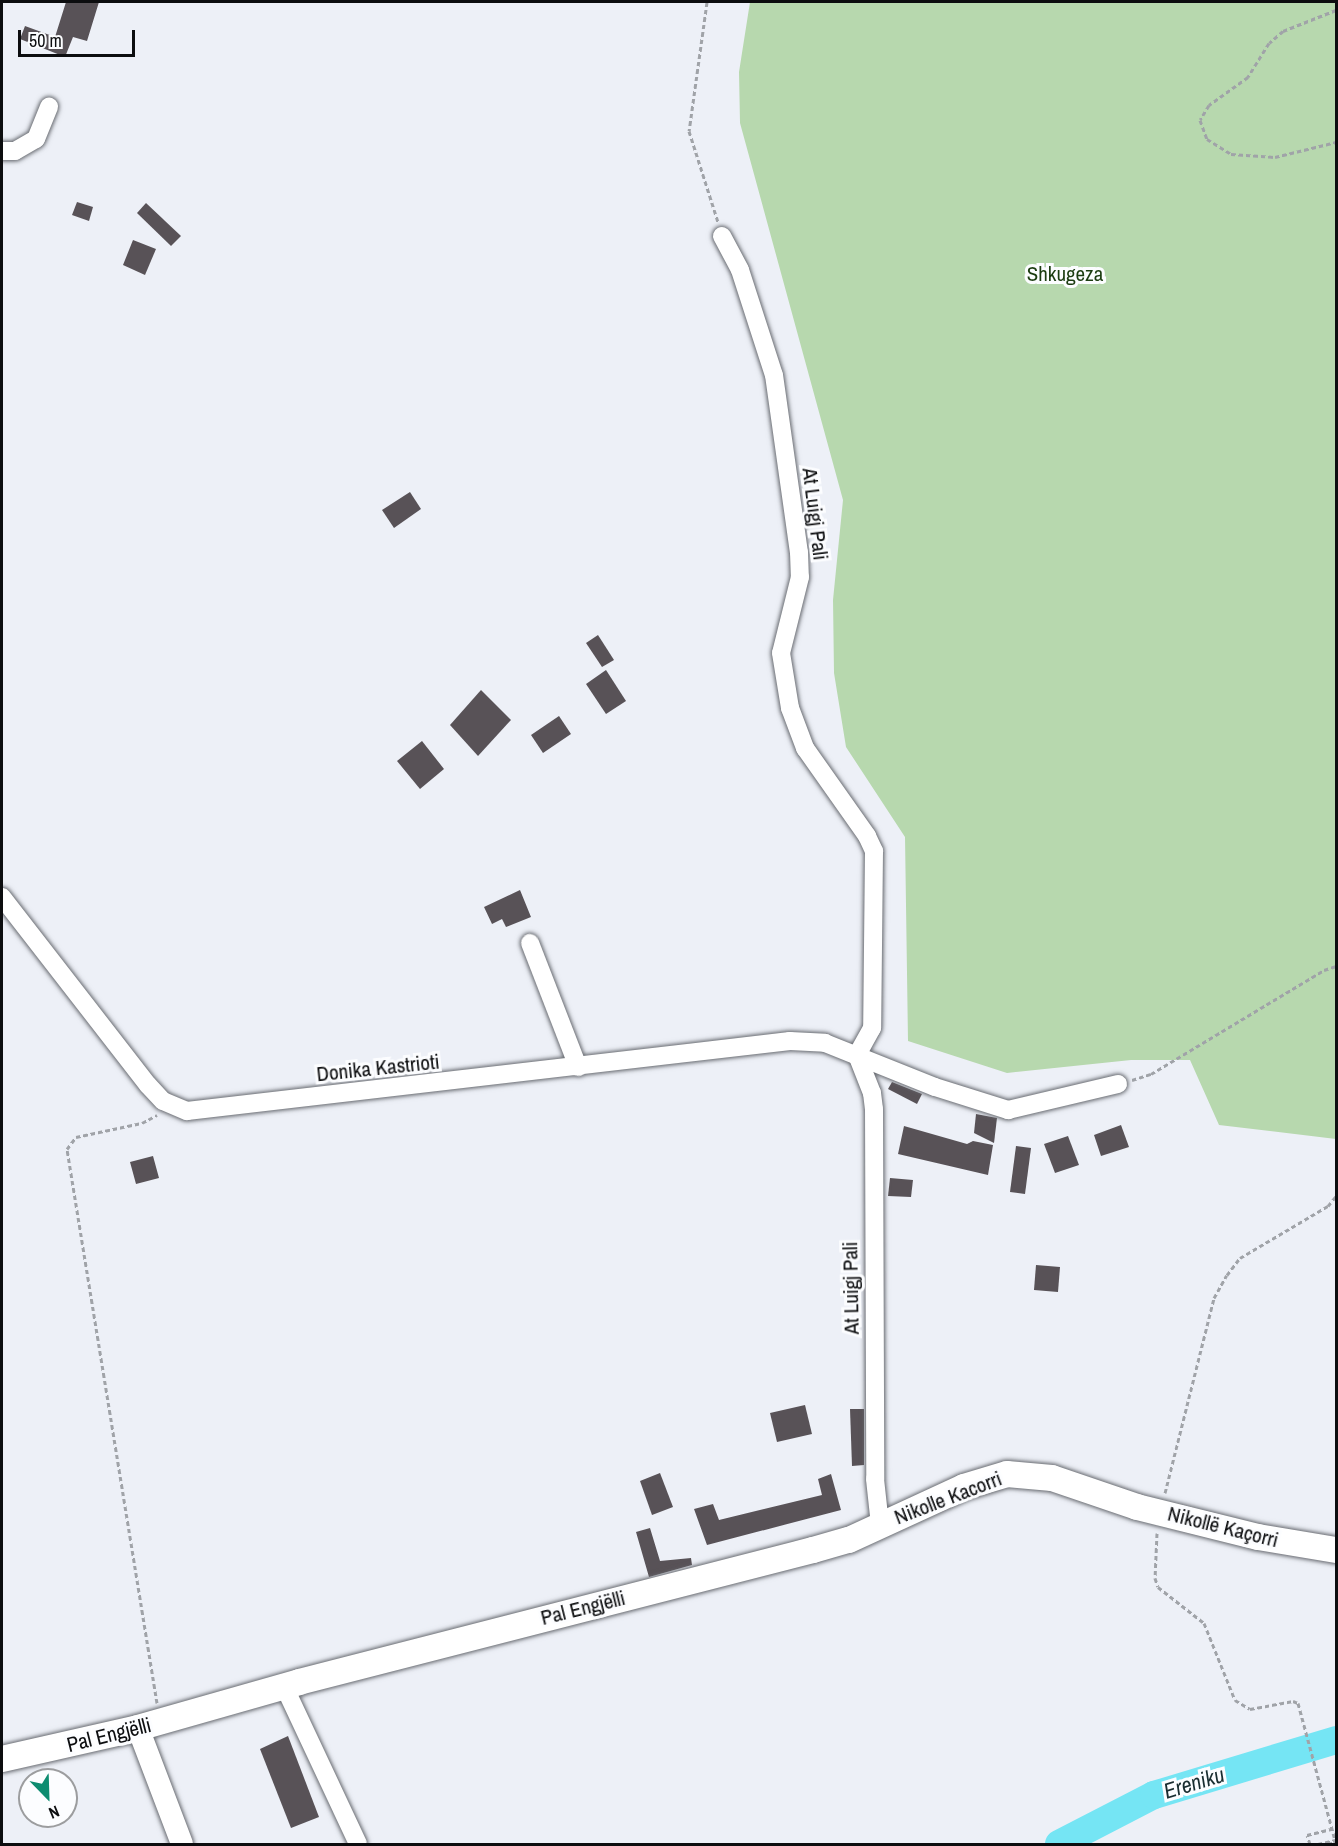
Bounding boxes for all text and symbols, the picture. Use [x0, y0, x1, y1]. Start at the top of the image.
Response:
scale bar [21, 18, 138, 56]
text: 50 m [29, 28, 62, 53]
park label: Shkugeza [1027, 261, 1103, 287]
street label: At Luigj Pali [797, 466, 833, 562]
street label: Donika Kastrioti [315, 1049, 441, 1087]
street label: At Luigj Pali [838, 1241, 864, 1335]
street label: Nikolle Kacorri [891, 1466, 1005, 1530]
street label: Nikollë Kaçorri [1165, 1501, 1281, 1553]
street label: Pal Engjëlli [538, 1585, 628, 1631]
street label: Pal Engjëlli [64, 1712, 154, 1758]
water label: Ereniku [1160, 1761, 1228, 1805]
north arrow [18, 1768, 78, 1828]
text: N [46, 1801, 63, 1825]

